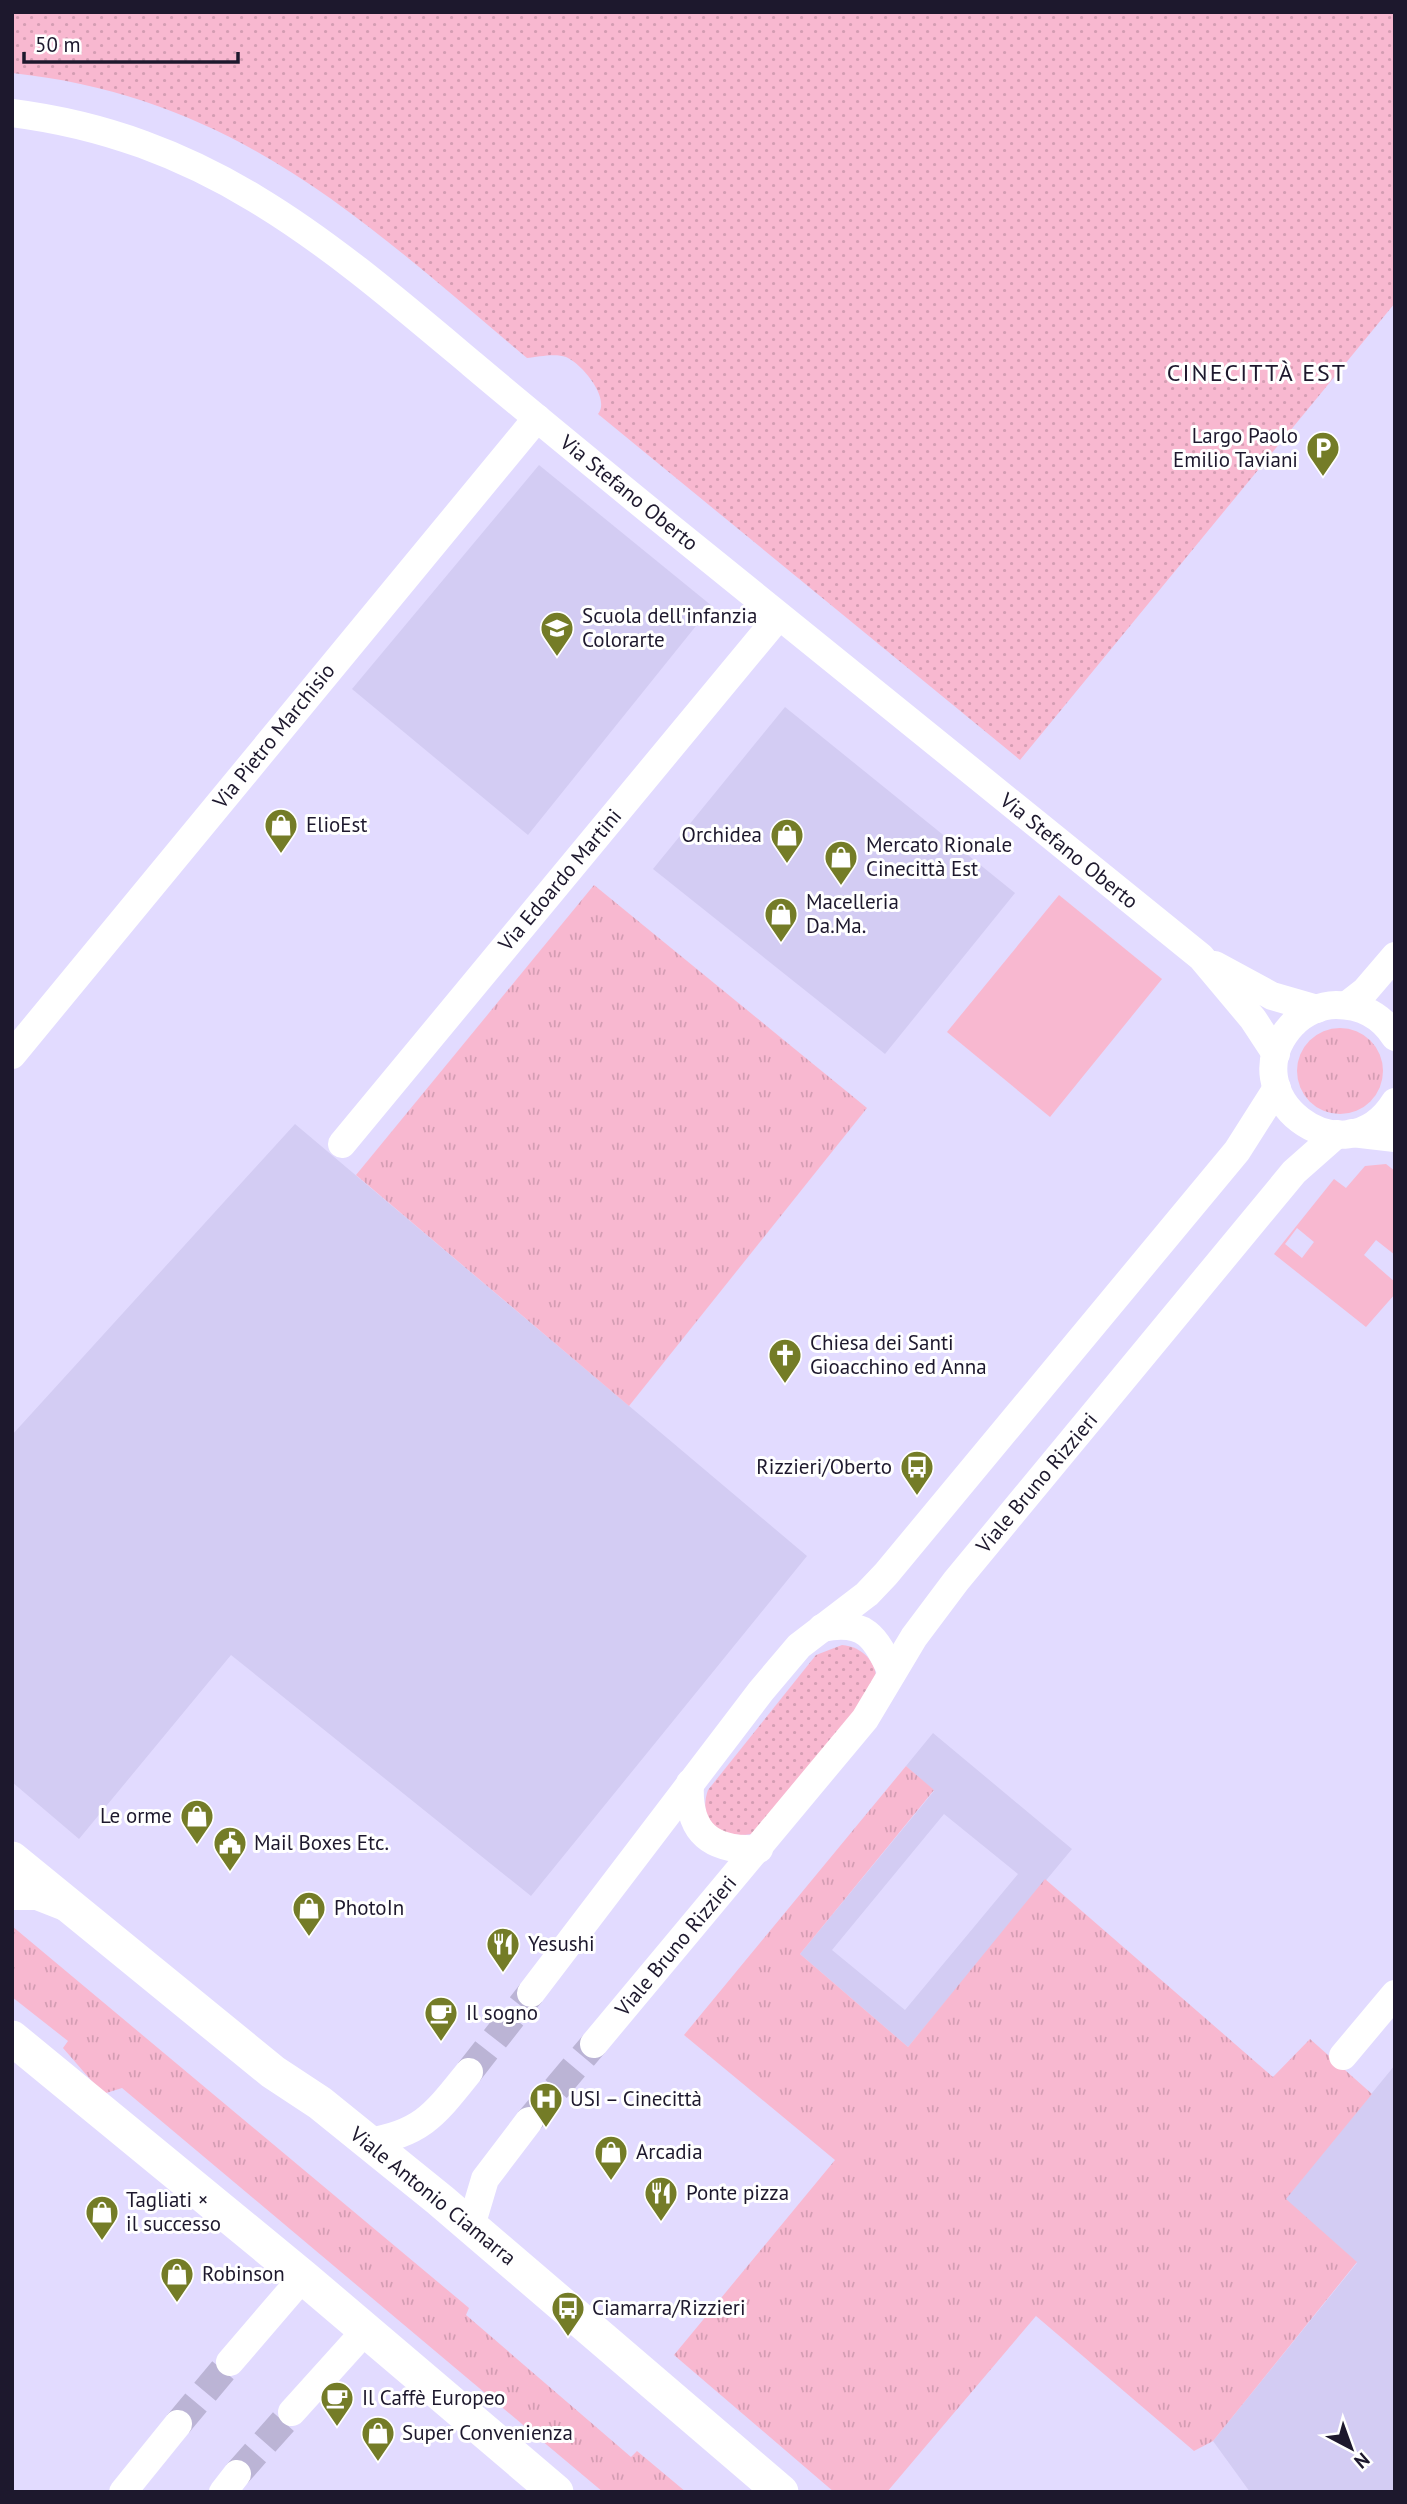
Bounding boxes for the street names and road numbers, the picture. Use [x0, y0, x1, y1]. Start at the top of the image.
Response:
street label: Via Stefano Oberto [554, 428, 704, 557]
street label: Via Pietro Marchisio [206, 658, 340, 815]
street label: Via Stefano Oberto [994, 786, 1144, 915]
street label: Via Edoardo Martini [491, 803, 627, 957]
street label: Viale Bruno Rizzieri [969, 1407, 1103, 1559]
street label: Viale Bruno Rizzieri [608, 1870, 742, 2022]
street label: Viale Antonio Ciamarra [344, 2120, 522, 2271]

